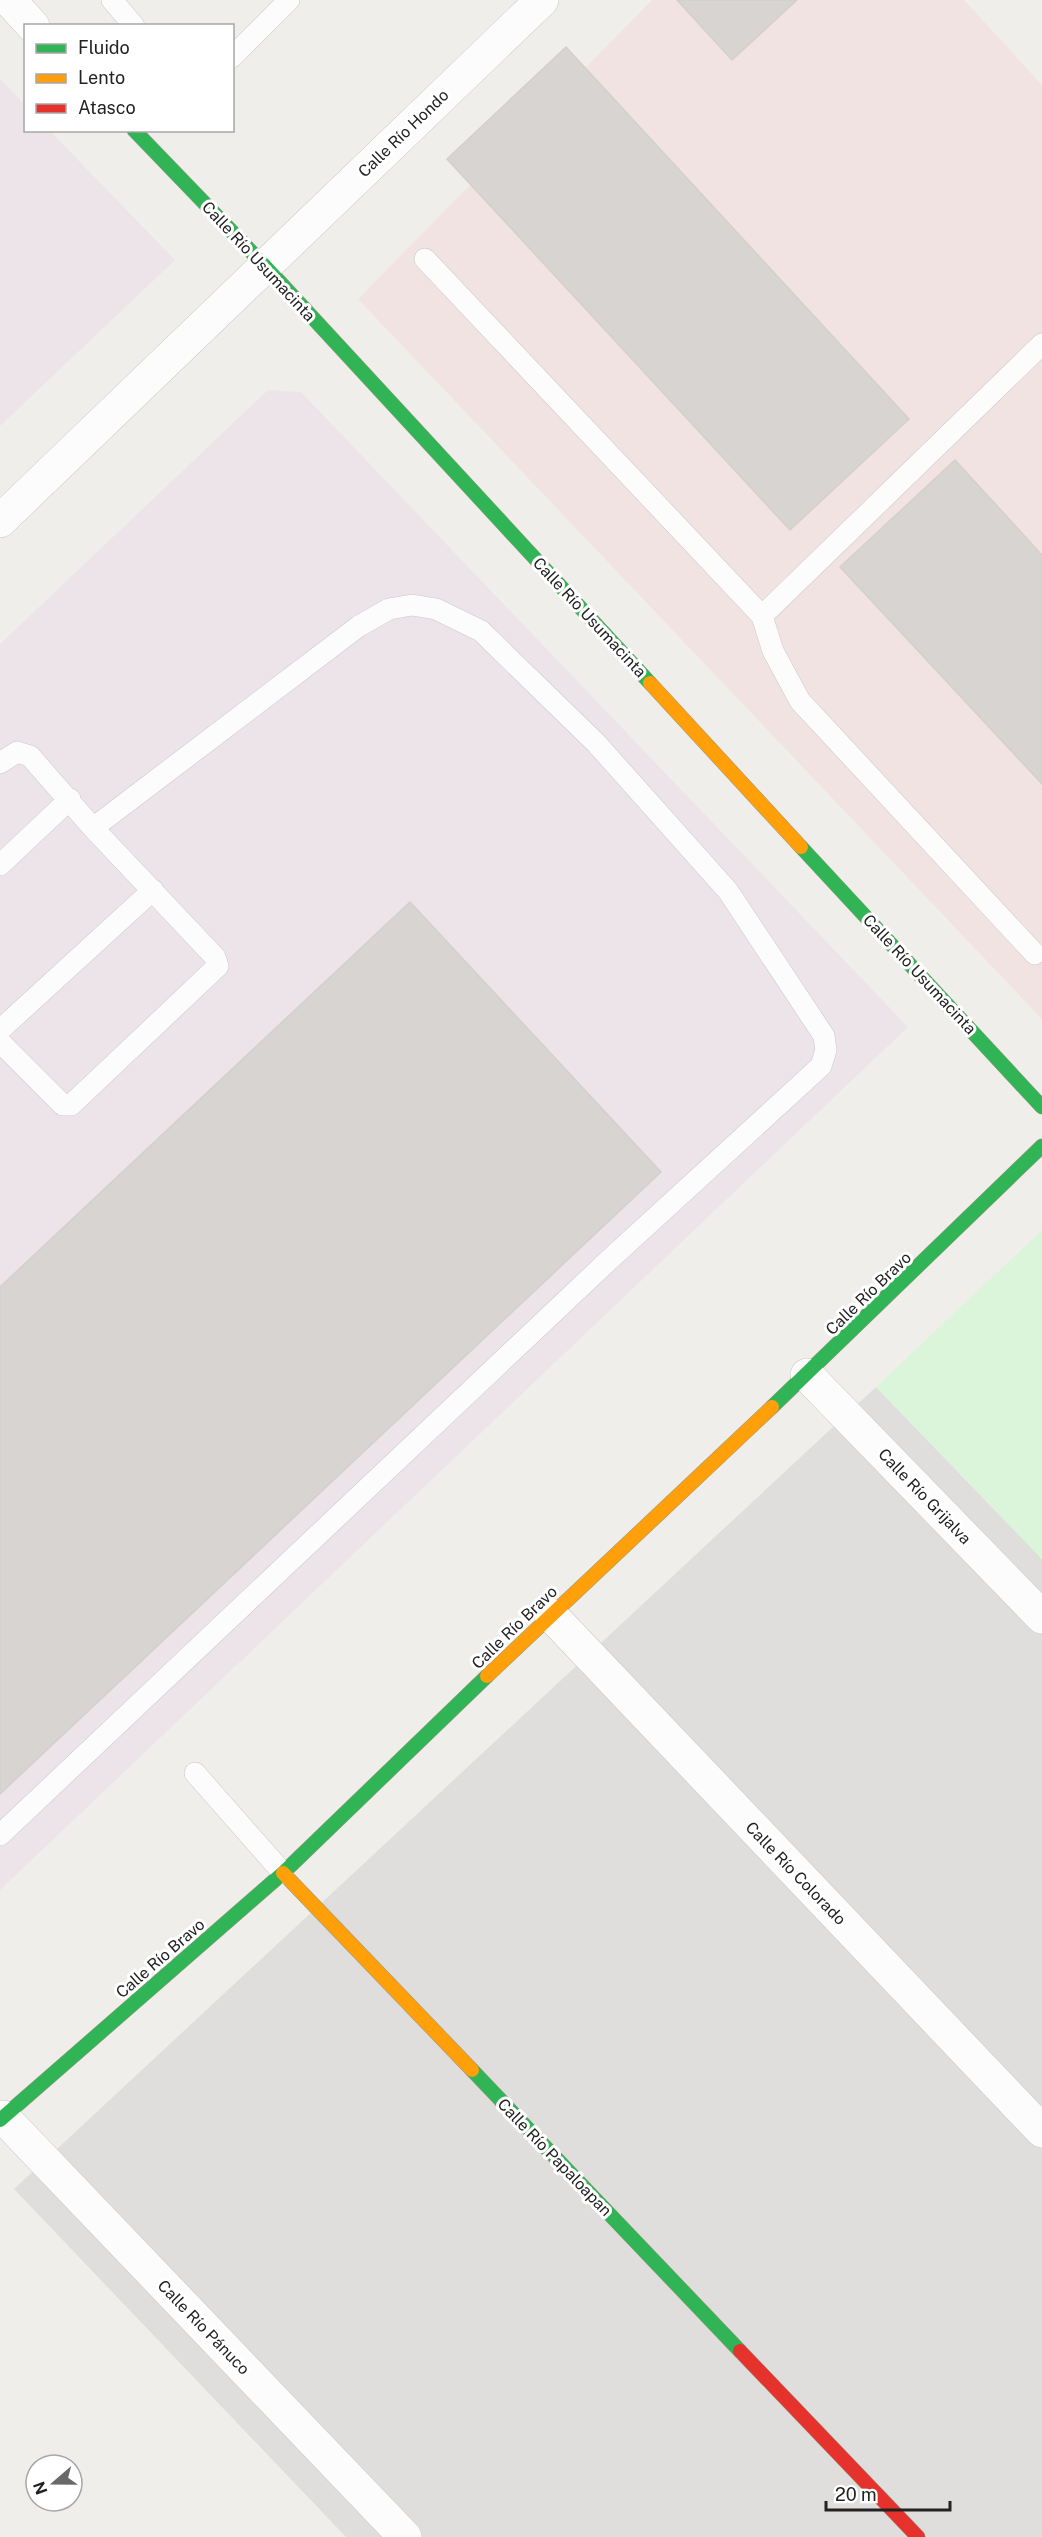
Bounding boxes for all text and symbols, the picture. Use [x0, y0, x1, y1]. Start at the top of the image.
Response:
legend [24, 24, 234, 132]
text: Fluido [78, 37, 130, 58]
text: Lento [78, 67, 125, 88]
street label: Calle Río Hondo [354, 86, 452, 181]
text: Atasco [78, 97, 136, 118]
street label: Calle Río Usumacinta [198, 197, 319, 325]
street label: Calle Río Usumacinta [529, 553, 650, 681]
street label: Calle Río Usumacinta [859, 910, 980, 1038]
street label: Calle Río Bravo [822, 1248, 915, 1339]
street label: Calle Río Grijalva [874, 1445, 975, 1548]
street label: Calle Río Bravo [468, 1582, 561, 1673]
street label: Calle Río Colorado [742, 1818, 850, 1929]
street label: Calle Río Bravo [112, 1915, 209, 2002]
street label: Calle Río Papaloapan [494, 2095, 616, 2220]
street label: Calle Río Pánuco [154, 2276, 254, 2379]
north arrow [24, 2453, 84, 2513]
scale bar [826, 2474, 950, 2512]
text: N [29, 2479, 51, 2497]
text: 20 m [835, 2484, 877, 2505]

